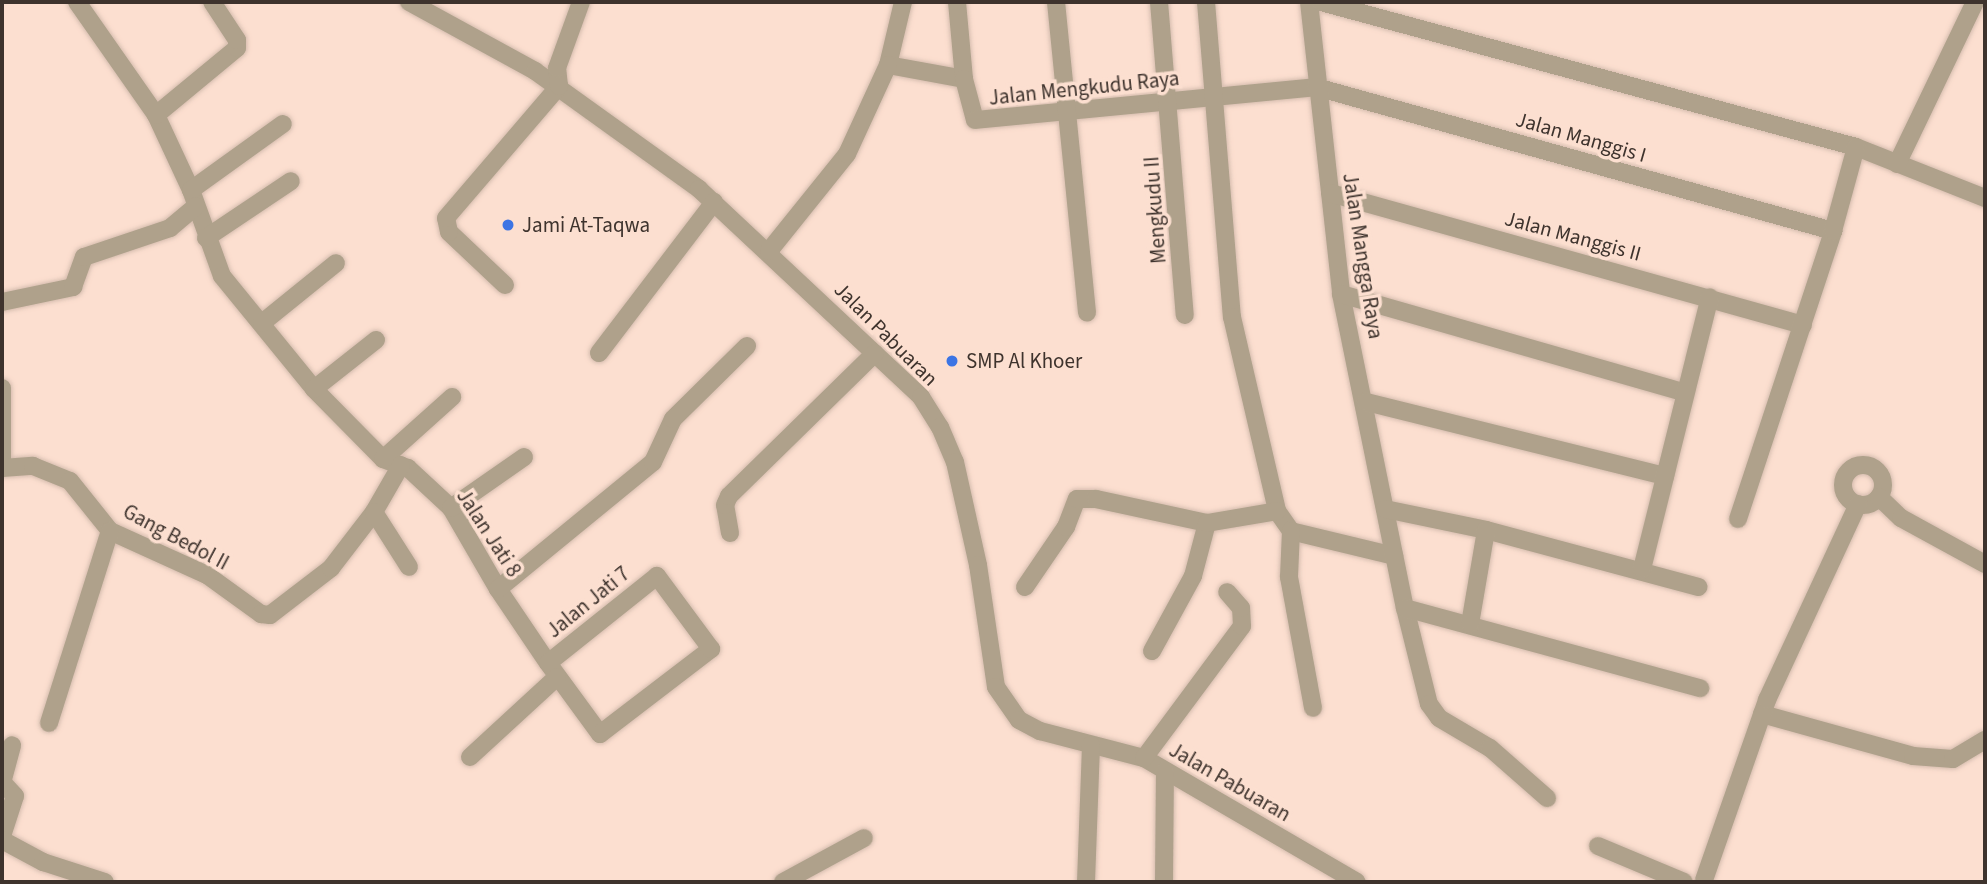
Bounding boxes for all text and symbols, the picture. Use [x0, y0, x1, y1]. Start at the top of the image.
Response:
street label: Jalan Mengkudu Raya [988, 65, 1180, 111]
street label: Jalan Manggis I [1513, 106, 1649, 168]
street label: Mengkudu II [1139, 155, 1171, 265]
street label: Jalan Mangga Raya [1337, 171, 1389, 341]
street label: Jalan Manggis II [1502, 206, 1644, 266]
place label: Jami At-Taqwa [522, 212, 650, 238]
marker: Jami At-Taqwa [500, 217, 516, 233]
street label: Jalan Pabuaran [829, 277, 943, 391]
place label: SMP Al Khoer [966, 348, 1082, 374]
marker: SMP Al Khoer [944, 353, 960, 369]
street label: Jalan Jati 8 [451, 484, 527, 582]
street label: Gang Bedol II [119, 499, 233, 575]
street label: Jalan Jati 7 [541, 561, 635, 643]
street label: Jalan Pabuaran [1165, 737, 1295, 827]

